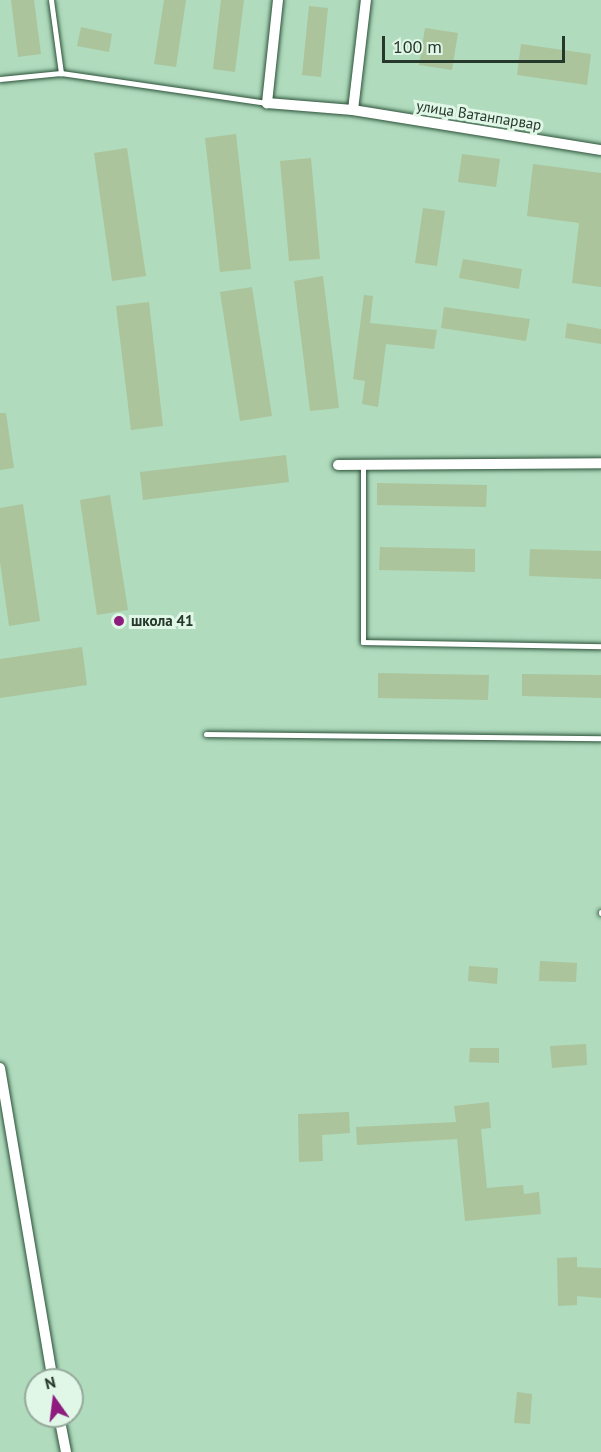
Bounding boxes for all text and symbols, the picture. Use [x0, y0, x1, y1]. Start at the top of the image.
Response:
scale bar [385, 24, 568, 62]
text: 100 m [393, 35, 442, 58]
street label: улица Ватанпарвар [415, 96, 543, 134]
place label: школа 41 [131, 612, 193, 630]
marker: школа 41 [112, 614, 126, 628]
north arrow [24, 1368, 84, 1428]
text: N [43, 1372, 58, 1393]

